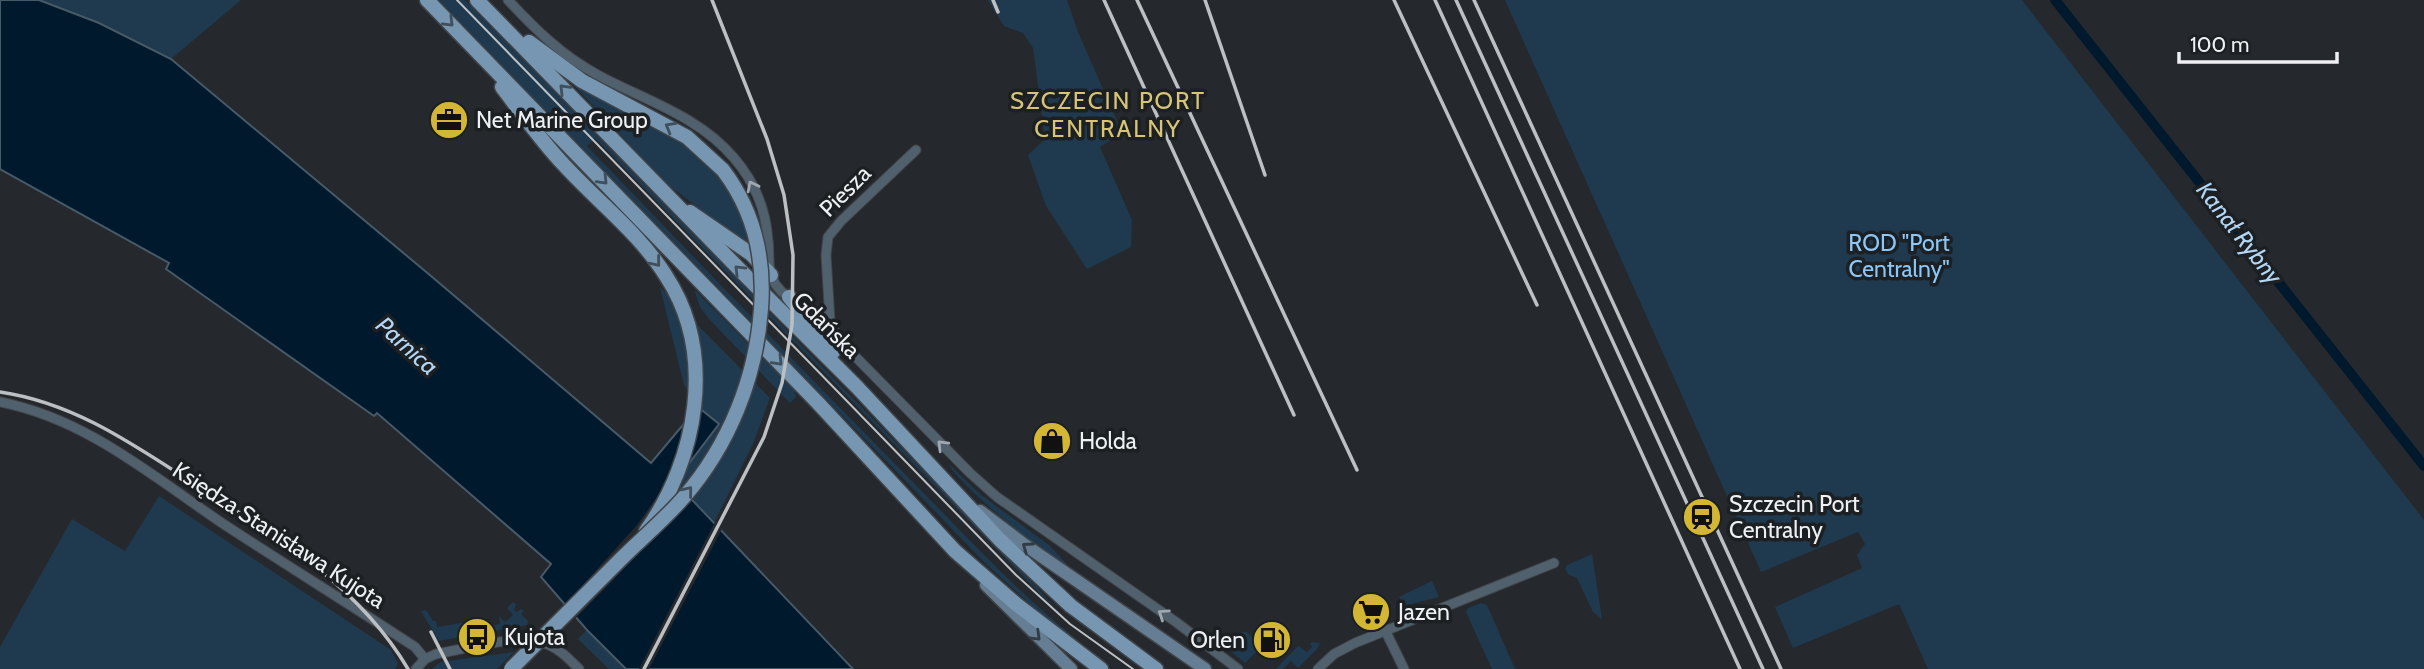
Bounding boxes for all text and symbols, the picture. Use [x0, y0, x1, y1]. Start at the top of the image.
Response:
one-way arrow [440, 14, 453, 27]
scale bar [2179, 21, 2336, 65]
text: 100 m [2190, 32, 2249, 57]
one-way arrow [559, 84, 572, 97]
district label: SZCZECIN PORT CENTRALNY [1010, 86, 1206, 143]
office icon: Net Marine Group [428, 99, 470, 141]
place label: Net Marine Group [476, 106, 648, 134]
one-way arrow [664, 122, 677, 135]
street label: Piesza [814, 160, 876, 222]
one-way arrow [594, 172, 607, 185]
water label: Kanał Rybny [2190, 176, 2289, 290]
one-way arrow [747, 181, 761, 193]
park label: ROD "Port Centralny" [1848, 229, 1950, 283]
one-way arrow [647, 254, 660, 266]
one-way arrow [735, 265, 748, 278]
street label: Gdańska [788, 286, 866, 364]
water label: Parnica [370, 310, 444, 381]
one-way arrow [770, 353, 783, 366]
shop icon: Holda [1031, 420, 1073, 462]
place label: Holda [1079, 427, 1137, 455]
one-way arrow [937, 440, 950, 453]
street label: Księdza Stanisława Kujota [167, 456, 391, 614]
one-way arrow [680, 487, 692, 500]
place label: Szczecin Port Centralny [1729, 490, 1860, 544]
station icon: Szczecin Port Centralny [1681, 496, 1723, 538]
one-way arrow [1022, 543, 1035, 555]
supermarket icon: Jazen [1350, 591, 1392, 633]
place label: Jazen [1397, 598, 1450, 626]
one-way arrow [1158, 609, 1171, 622]
bus stop icon: Kujota [456, 616, 498, 658]
fuel station icon: Orlen [1251, 619, 1293, 661]
place label: Kujota [504, 623, 565, 651]
place label: Orlen [1190, 626, 1245, 654]
one-way arrow [1028, 628, 1041, 641]

